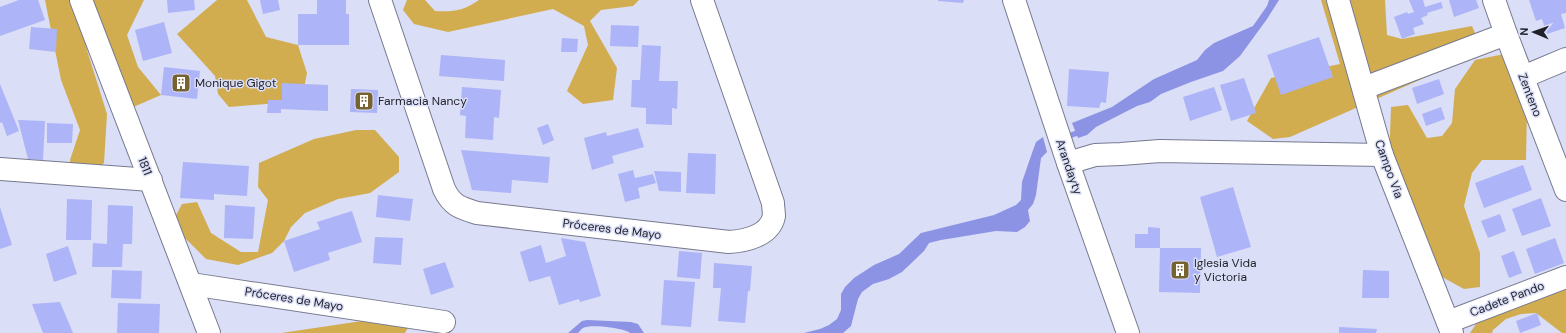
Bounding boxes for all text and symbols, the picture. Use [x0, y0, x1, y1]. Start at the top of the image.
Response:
north arrow [1514, 12, 1554, 52]
text: N [1517, 27, 1531, 36]
street label: Zenteno [1514, 71, 1546, 119]
building icon: Monique Gigot [170, 72, 192, 94]
place label: Monique Gigot [195, 75, 277, 91]
building icon: Farmacia Nancy [353, 90, 375, 112]
place label: Farmacia Nancy [378, 93, 467, 109]
street label: Arandayty [1052, 137, 1086, 197]
street label: Campo Via [1371, 138, 1407, 200]
street label: 1811 [134, 155, 156, 177]
street label: Próceres de Mayo [562, 215, 662, 243]
place label: Iglesia Vida y Victoria [1194, 255, 1257, 285]
building icon: Iglesia Vida y Victoria [1169, 259, 1191, 281]
street label: Cadete Pando [1467, 277, 1547, 321]
street label: Próceres de Mayo [244, 283, 344, 315]

